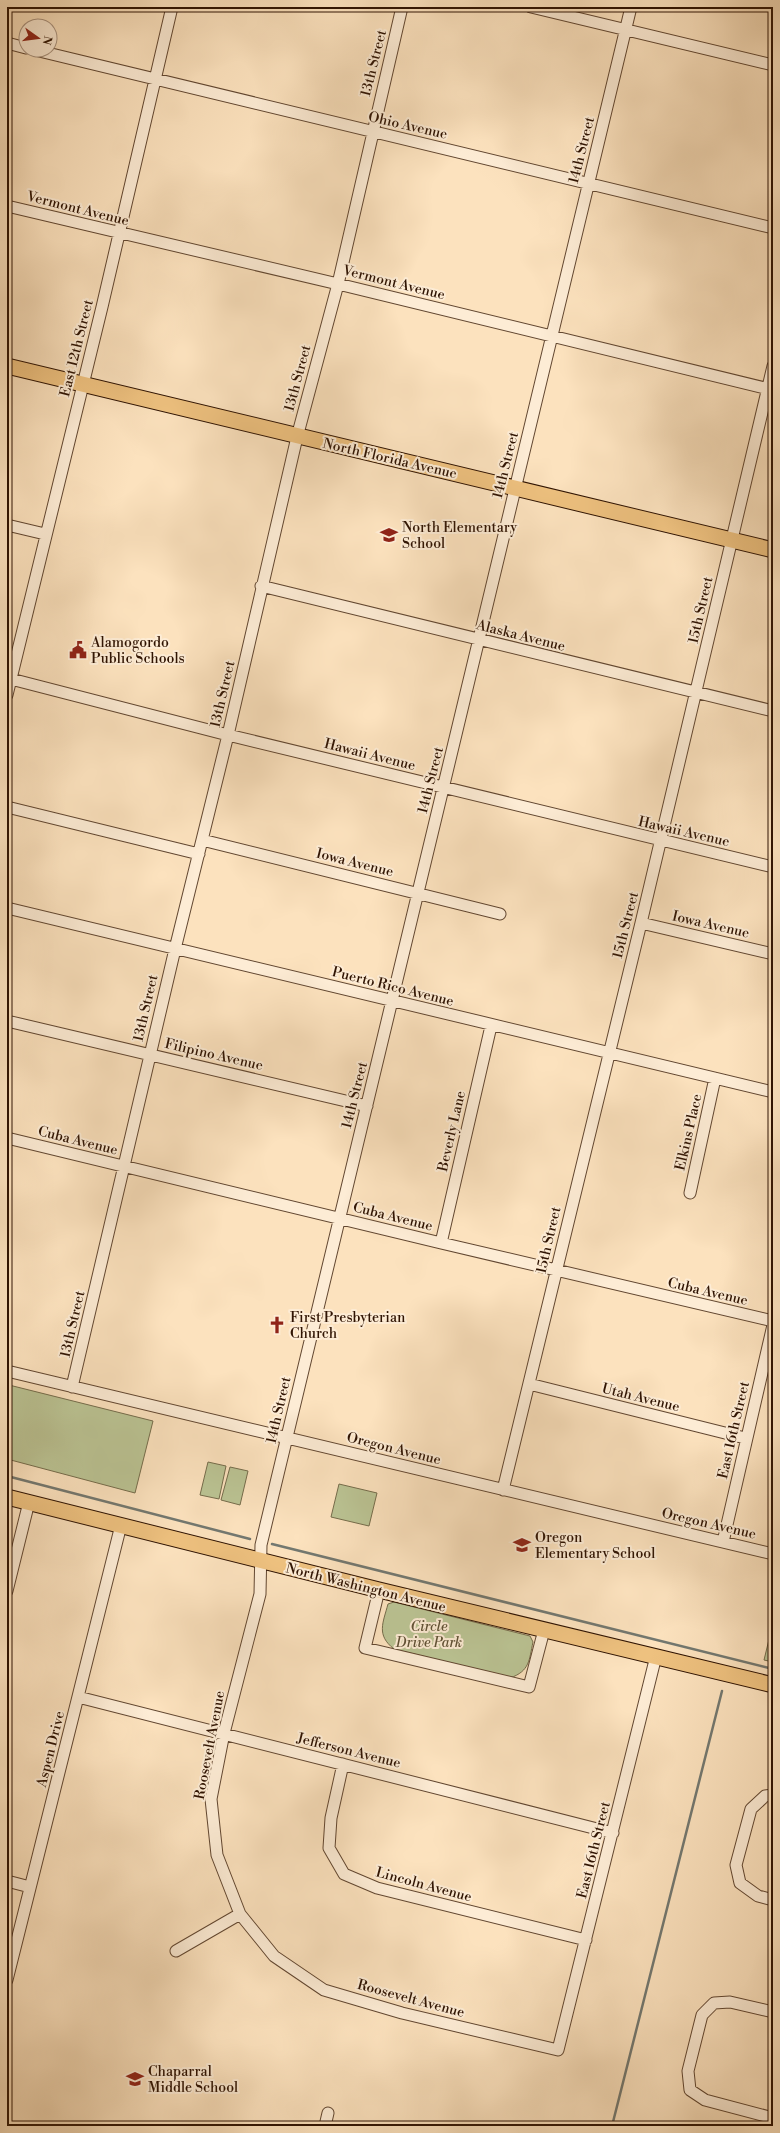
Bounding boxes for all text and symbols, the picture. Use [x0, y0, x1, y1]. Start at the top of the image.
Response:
north arrow [18, 18, 58, 58]
street label: 13th Street [357, 28, 391, 98]
text: N [39, 34, 55, 46]
street label: Ohio Avenue [366, 108, 449, 144]
street label: 14th Street [565, 115, 599, 186]
street label: Vermont Avenue [24, 187, 131, 230]
street label: Vermont Avenue [340, 261, 447, 304]
street label: East 12th Street [56, 298, 98, 399]
street label: 13th Street [280, 343, 315, 413]
street label: 14th Street [489, 430, 523, 501]
street label: North Florida Avenue [321, 435, 459, 483]
place label: North Elementary School [402, 519, 517, 553]
school or university icon: North Elementary School [379, 525, 399, 545]
street label: 15th Street [685, 575, 717, 645]
street label: Alaska Avenue [474, 616, 567, 656]
place label: Alamogordo Public Schools [90, 634, 185, 668]
public building icon: Alamogordo Public Schools [68, 640, 88, 660]
street label: 13th Street [207, 659, 239, 729]
street label: Hawaii Avenue [322, 735, 417, 775]
street label: 14th Street [414, 745, 448, 816]
street label: Hawaii Avenue [636, 813, 731, 851]
street label: Iowa Avenue [314, 845, 395, 881]
street label: 15th Street [609, 890, 643, 960]
street label: Iowa Avenue [670, 907, 751, 943]
street label: Puerto Rico Avenue [330, 963, 456, 1011]
street label: 13th Street [130, 973, 162, 1043]
street label: Filipino Avenue [163, 1035, 265, 1075]
street label: 14th Street [338, 1060, 372, 1131]
street label: Beverly Lane [434, 1089, 470, 1174]
street label: Elkins Place [671, 1092, 707, 1172]
street label: Cuba Avenue [36, 1122, 120, 1160]
street label: Cuba Avenue [351, 1198, 435, 1236]
street label: 15th Street [533, 1205, 565, 1275]
street label: Cuba Avenue [666, 1274, 750, 1310]
street label: 13th Street [57, 1289, 89, 1359]
place label: First Presbyterian Church [290, 1309, 406, 1343]
church icon: First Presbyterian Church [267, 1315, 287, 1335]
street label: 14th Street [263, 1375, 295, 1445]
street label: Utah Avenue [600, 1380, 682, 1416]
street label: East 16th Street [714, 1380, 754, 1481]
street label: Oregon Avenue [345, 1429, 443, 1469]
street label: Oregon Avenue [660, 1504, 758, 1544]
place label: Oregon Elementary School [535, 1529, 655, 1563]
school or university icon: Oregon Elementary School [512, 1535, 532, 1555]
street label: North Washington Avenue [284, 1559, 448, 1617]
park label: Circle Drive Park [395, 1618, 462, 1652]
street label: Roosevelt Avenue [191, 1689, 229, 1801]
street label: Aspen Drive [33, 1709, 69, 1790]
street label: Jefferson Avenue [294, 1729, 403, 1773]
street label: East 16th Street [573, 1800, 615, 1901]
street label: Lincoln Avenue [374, 1864, 474, 1906]
street label: Roosevelt Avenue [355, 1976, 466, 2022]
place label: Chaparral Middle School [148, 2063, 238, 2097]
school or university icon: Chaparral Middle School [125, 2069, 145, 2089]

